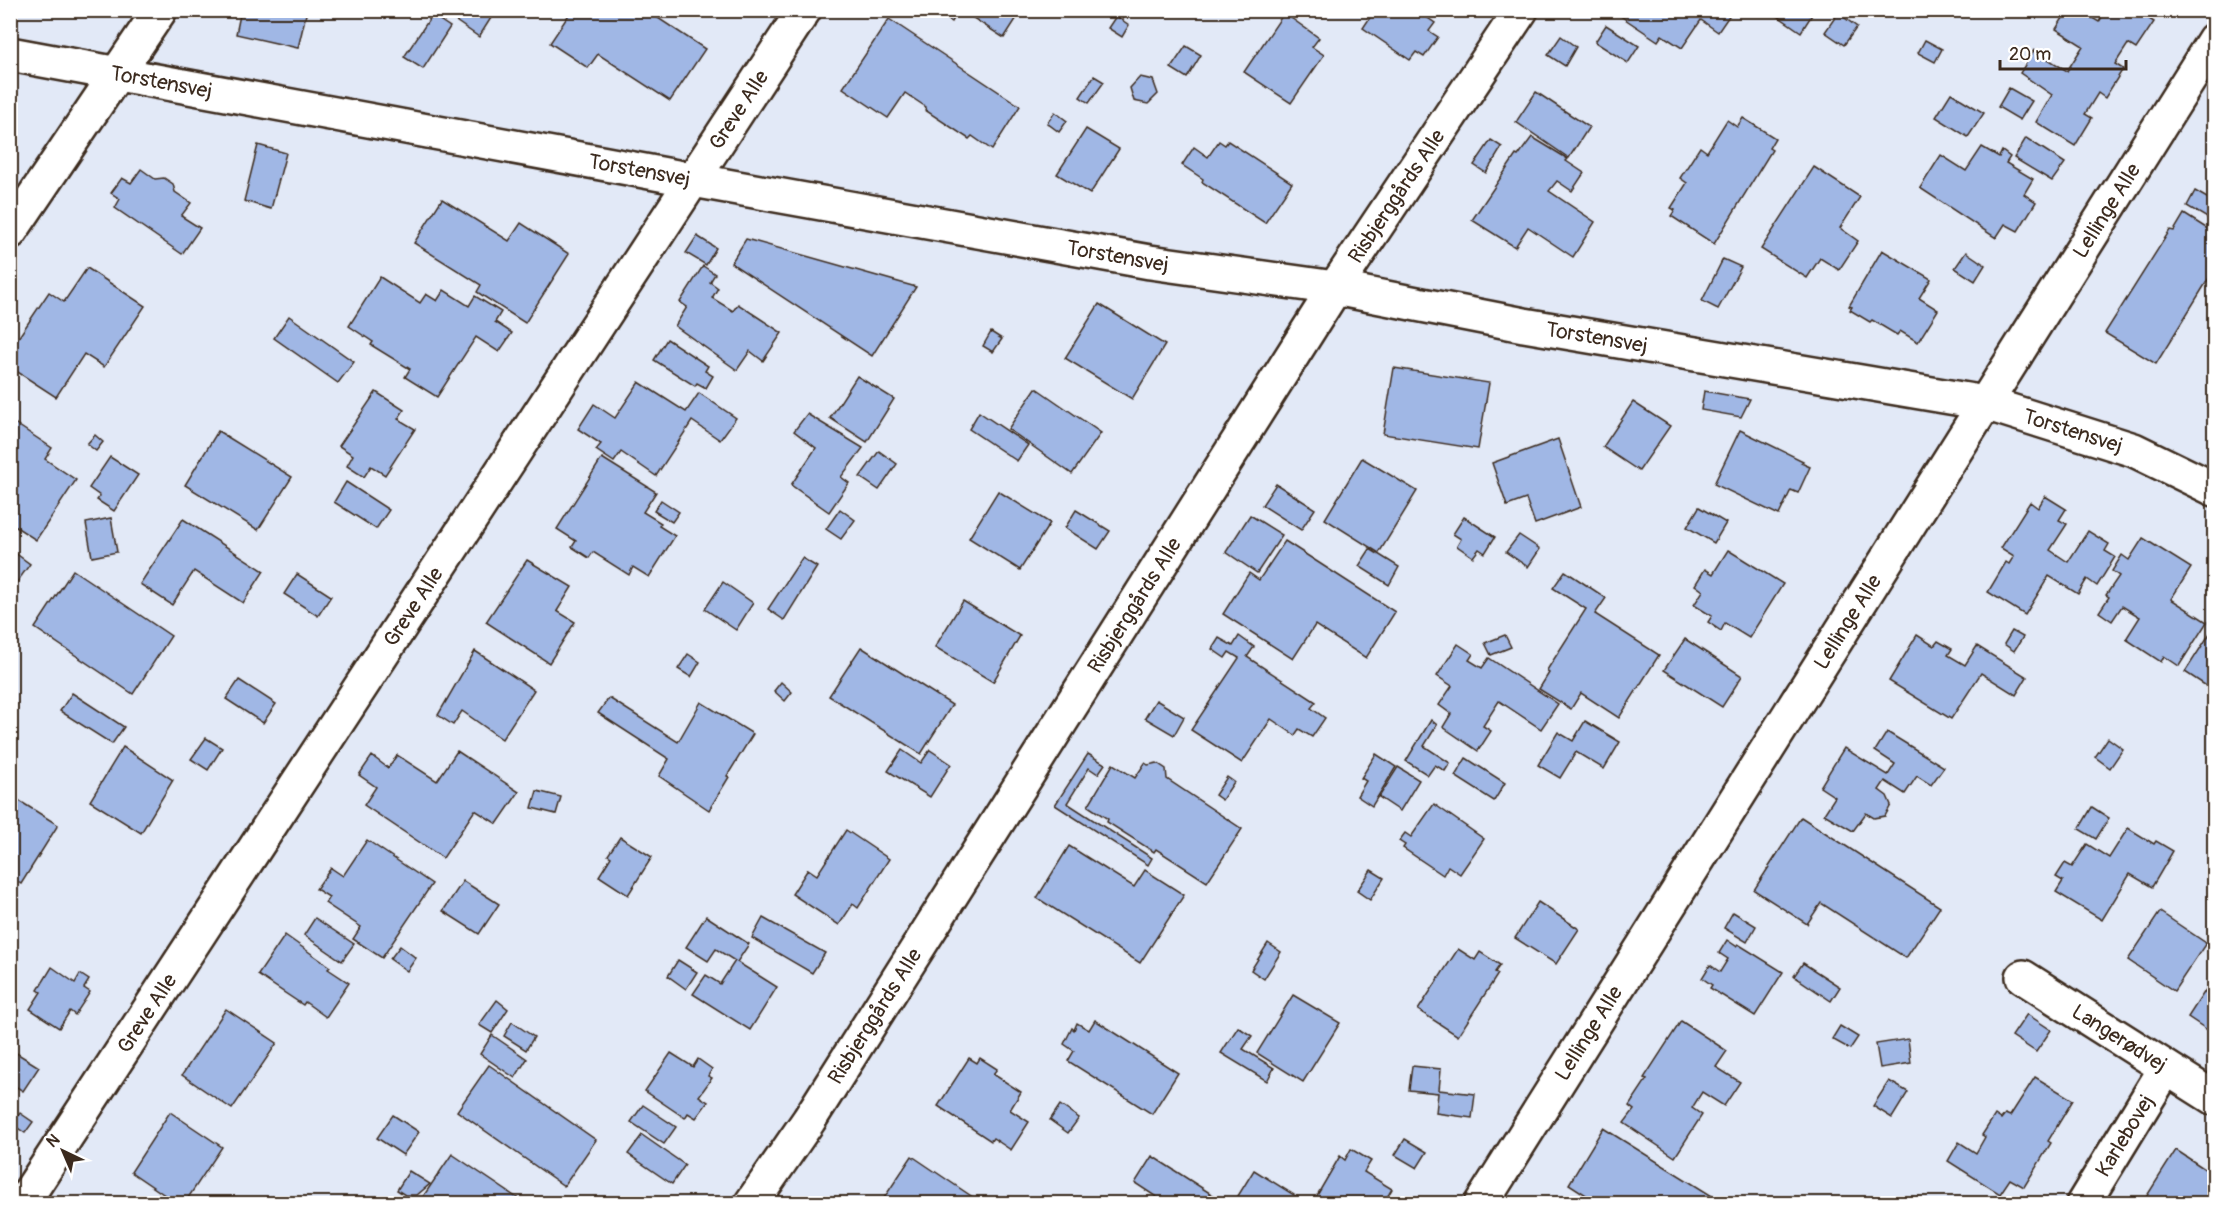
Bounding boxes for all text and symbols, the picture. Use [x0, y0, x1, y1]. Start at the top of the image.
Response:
scale bar [2000, 33, 2126, 71]
text: 20 m [2009, 43, 2051, 66]
street label: Torstensvej [108, 59, 214, 105]
street label: Greve Alle [703, 64, 775, 155]
street label: Risbjerggårds Alle [1342, 123, 1451, 268]
street label: Torstensvej [586, 148, 692, 193]
street label: Lellinge Alle [2067, 157, 2147, 263]
street label: Torstensvej [1065, 234, 1170, 278]
street label: Torstensvej [1544, 315, 1650, 359]
street label: Torstensvej [2020, 402, 2126, 459]
street label: Risbjerggårds Alle [1081, 532, 1188, 678]
street label: Greve Alle [377, 561, 449, 652]
street label: Lellinge Alle [1808, 569, 1888, 674]
street label: Risbjerggårds Alle [822, 943, 928, 1089]
street label: Greve Alle [111, 968, 183, 1058]
street label: Lellinge Alle [1549, 980, 1629, 1086]
street label: Langerødvej [2067, 998, 2172, 1078]
street label: Karlebovej [2089, 1090, 2160, 1182]
north arrow [33, 1121, 93, 1181]
text: N [42, 1130, 64, 1152]

